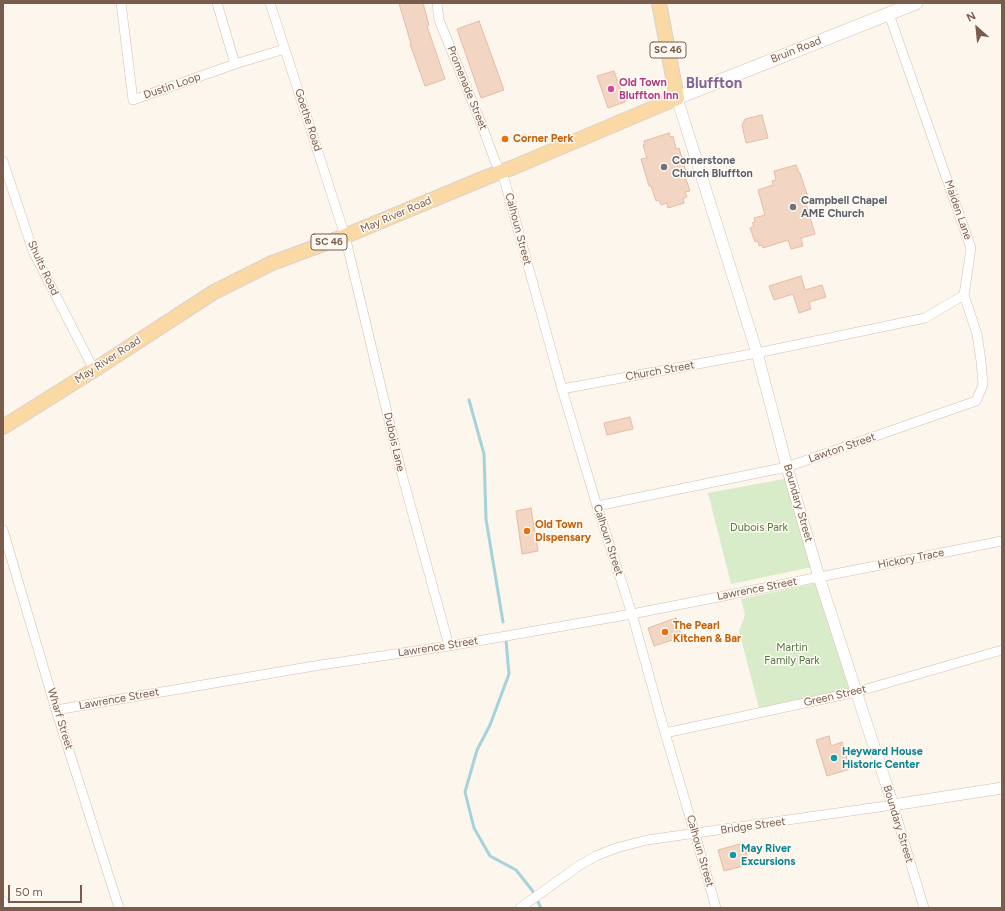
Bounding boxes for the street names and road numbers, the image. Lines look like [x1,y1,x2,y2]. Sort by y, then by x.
street label: Bruin Road [769,34,823,66]
road number: SC 46 [650,42,686,58]
street label: Promenade Street [444,44,490,132]
street label: Dustin Loop [142,70,202,102]
street label: Goethe Road [292,87,324,153]
street label: Maiden Lane [942,178,974,242]
street label: Calhoun Street [502,191,534,267]
street label: May River Road [358,194,434,236]
road number: SC 46 [311,234,347,250]
street label: Shults Road [25,239,61,297]
street label: May River Road [72,334,144,386]
street label: Church Street [625,358,695,384]
street label: Dubois Lane [381,411,407,473]
street label: Lawton Street [807,430,877,466]
street label: Boundary Street [781,463,815,543]
street label: Calhoun Street [590,503,626,577]
street label: Hickory Trace [877,546,945,572]
street label: Lawrence Street [716,575,798,603]
street label: Lawrence Street [397,634,479,660]
street label: Green Street [802,682,868,710]
street label: Lawrence Street [78,685,160,713]
street label: Wharf Street [44,687,76,751]
street label: Boundary Street [880,784,916,864]
street label: Calhoun Street [683,813,717,889]
street label: Bridge Street [720,815,786,837]

